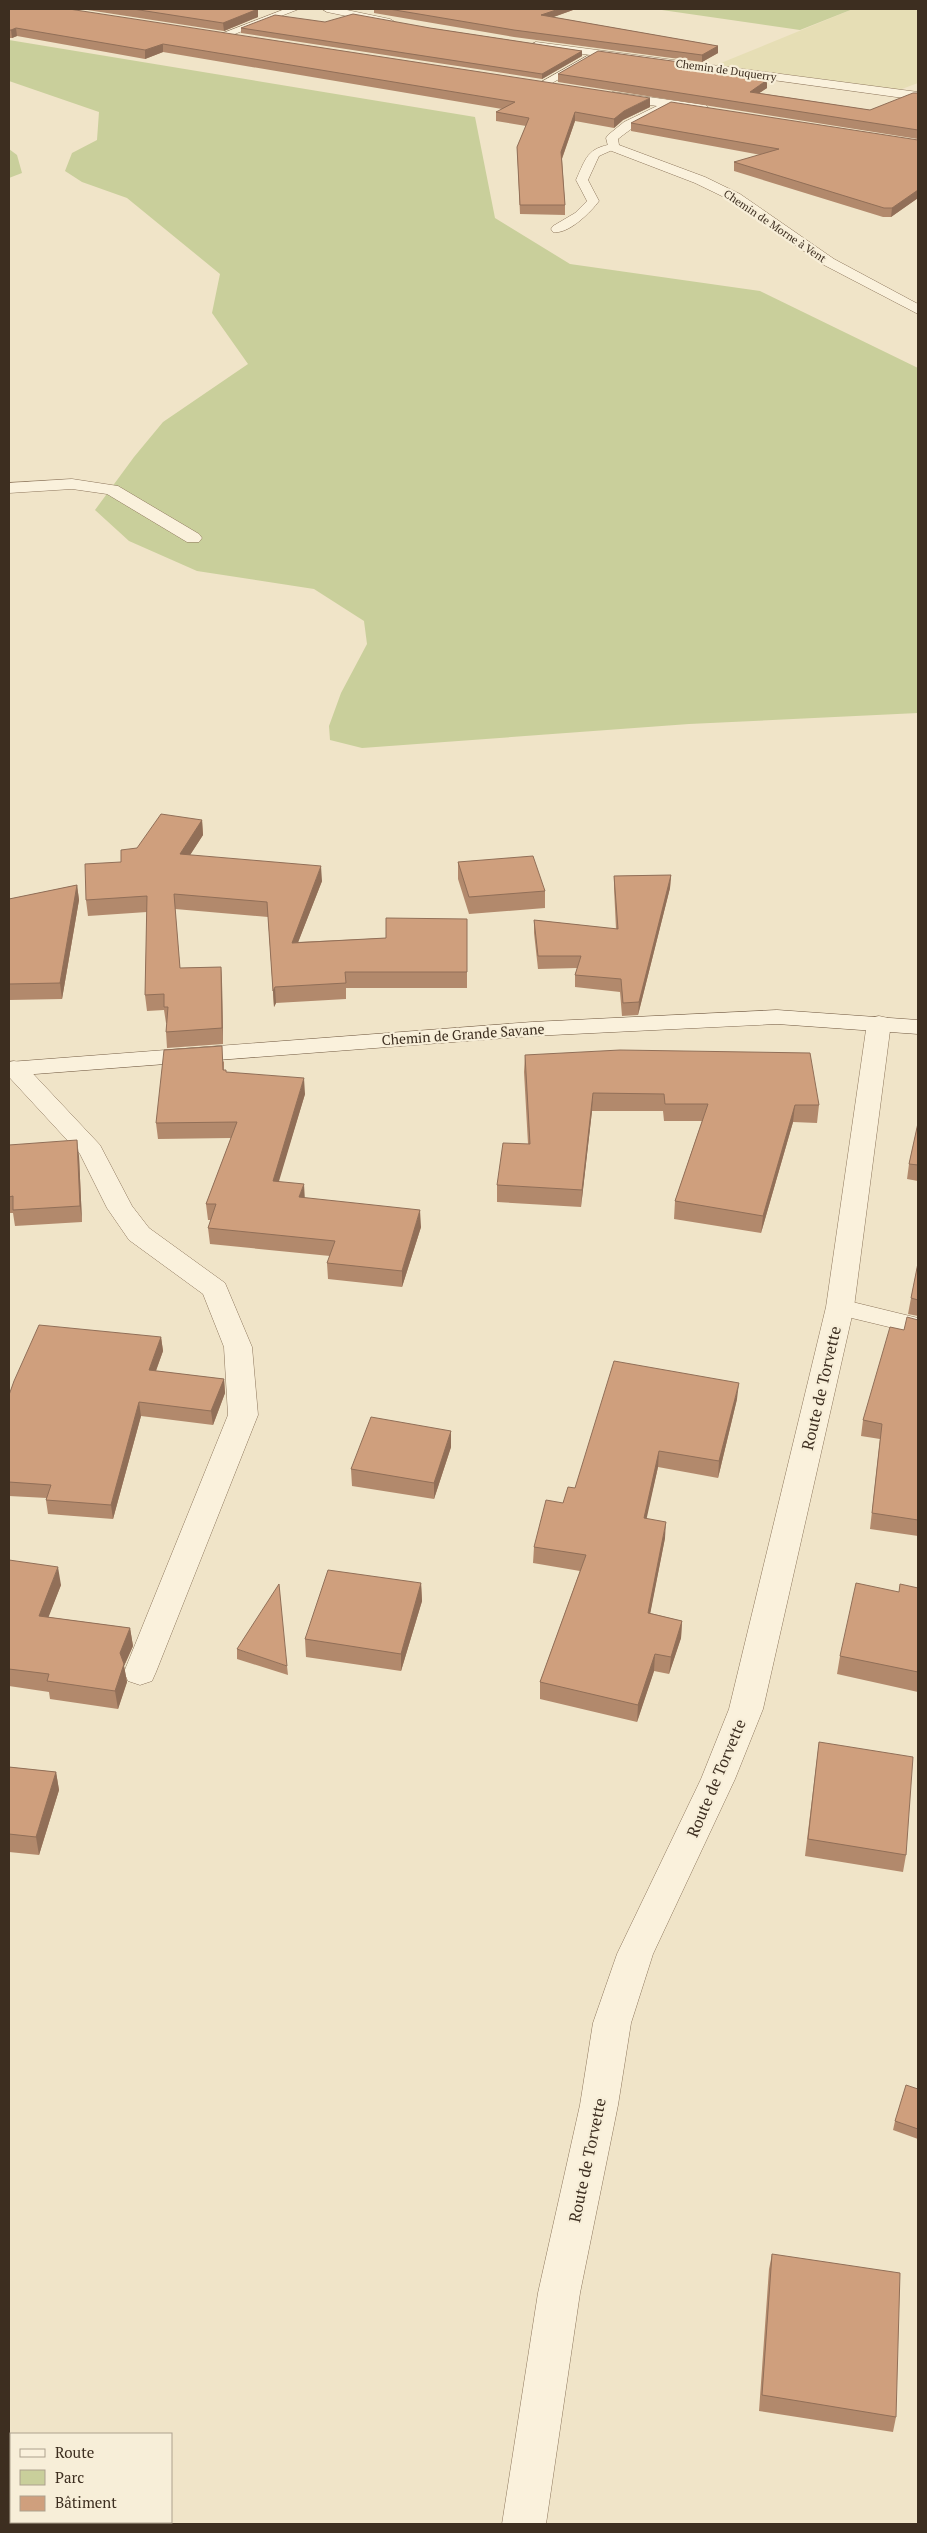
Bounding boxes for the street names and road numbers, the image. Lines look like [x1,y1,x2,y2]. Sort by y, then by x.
street label: Chemin de Duquerry [675,56,778,84]
street label: Chemin de Morne à Vent [721,186,829,266]
street label: Chemin de Grande Savane [381,1019,545,1049]
street label: Route de Torvette [796,1324,846,1452]
street label: Route de Torvette [681,1715,751,1841]
street label: Route de Torvette [563,2096,611,2224]

